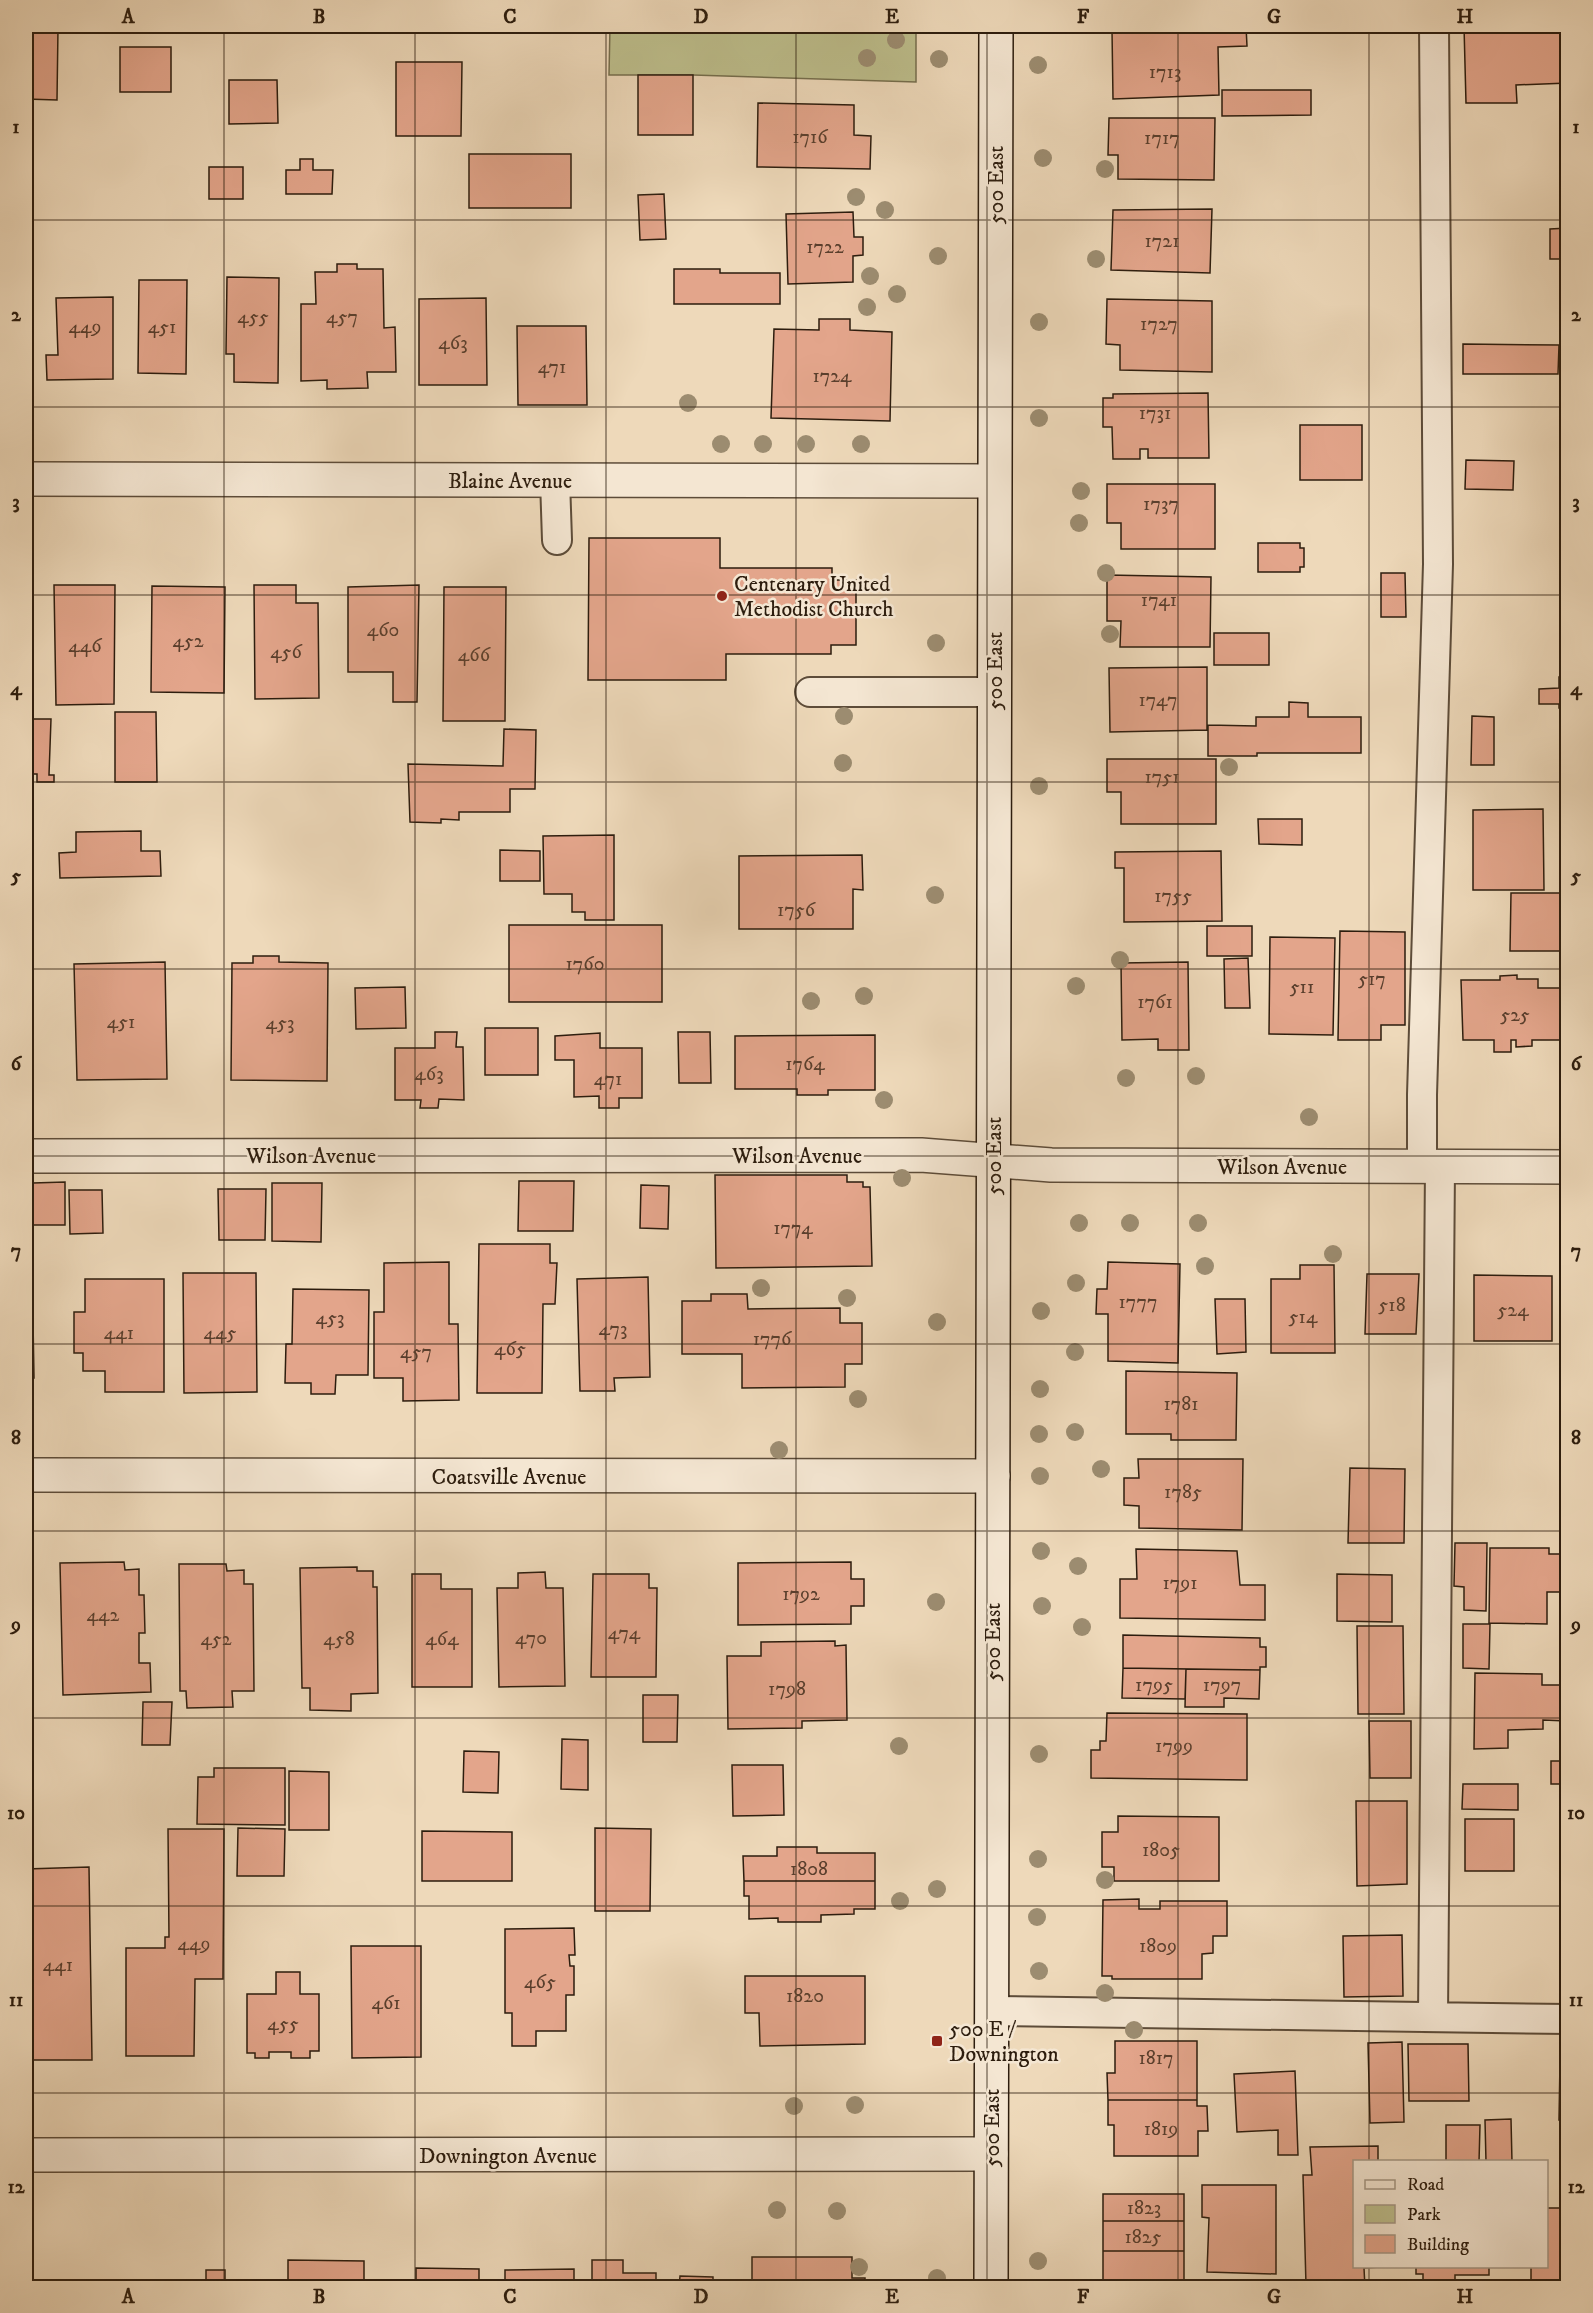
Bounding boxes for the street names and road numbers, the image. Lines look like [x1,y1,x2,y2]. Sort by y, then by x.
street label: 500 East [983,146,1010,224]
street label: Blaine Avenue [448,468,572,495]
street label: 500 East [982,632,1009,710]
street label: 500 East [981,1117,1008,1195]
street label: Wilson Avenue [245,1143,376,1170]
street label: Wilson Avenue [731,1143,862,1170]
street label: Wilson Avenue [1216,1154,1347,1181]
street label: Coatsville Avenue [432,1464,586,1491]
street label: 500 East [980,1603,1007,1681]
street label: 500 East [979,2089,1006,2167]
street label: Downington Avenue [419,2143,597,2170]

